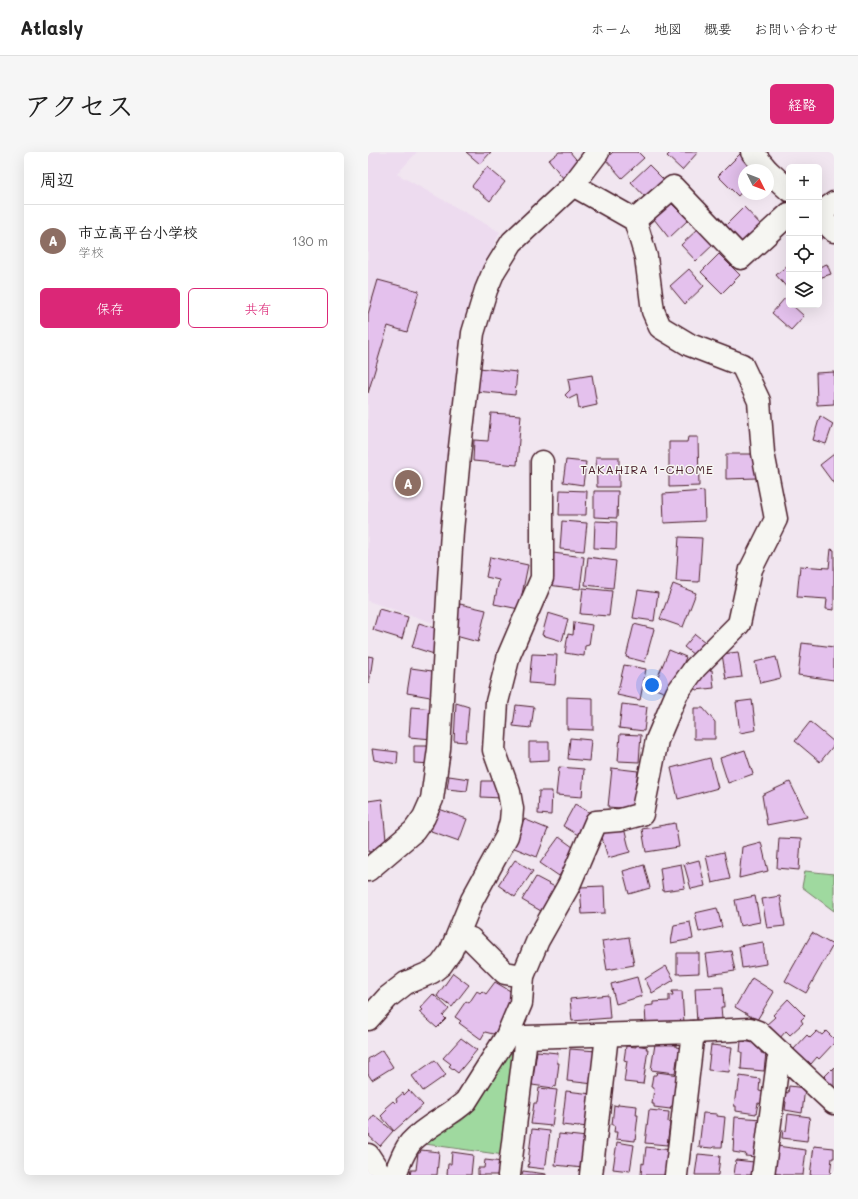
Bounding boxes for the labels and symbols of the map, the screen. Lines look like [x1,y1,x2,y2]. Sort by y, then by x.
north arrow [738,164,774,200]
district label: TAKAHIRA 1-CHOME [580,461,714,477]
pin: A [395,468,421,498]
your location [642,675,662,695]

